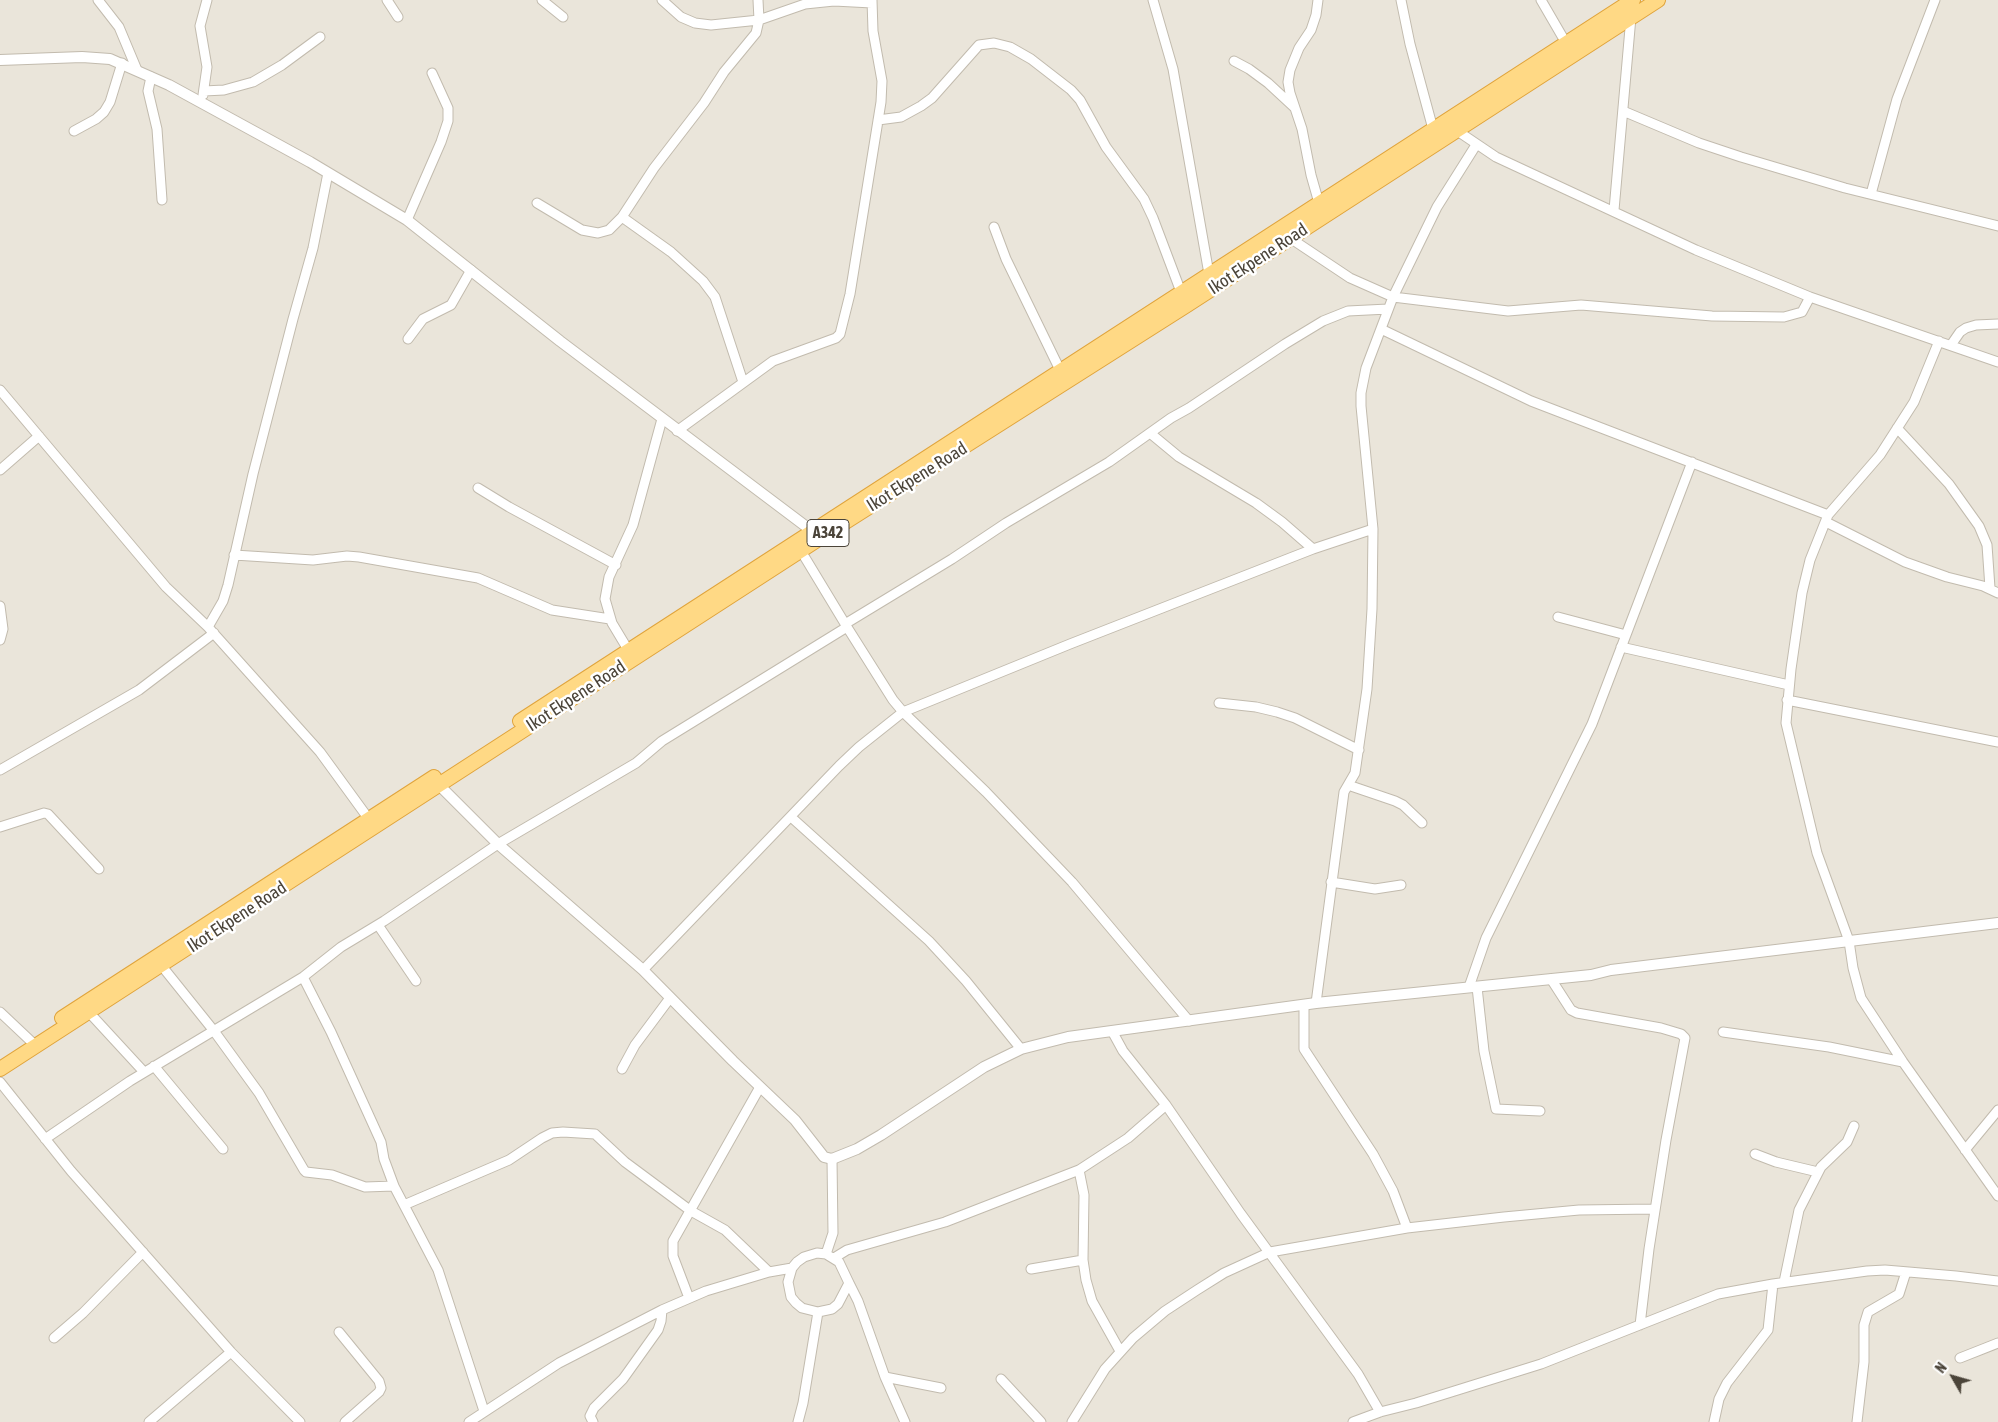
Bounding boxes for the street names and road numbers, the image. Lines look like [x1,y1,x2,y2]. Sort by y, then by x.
street label: Ikot Ekpene Road [1204,219,1312,299]
street label: Ikot Ekpene Road [863,438,971,516]
road number: A342 [807,520,849,546]
street label: Ikot Ekpene Road [522,656,630,736]
street label: Ikot Ekpene Road [183,877,291,957]

